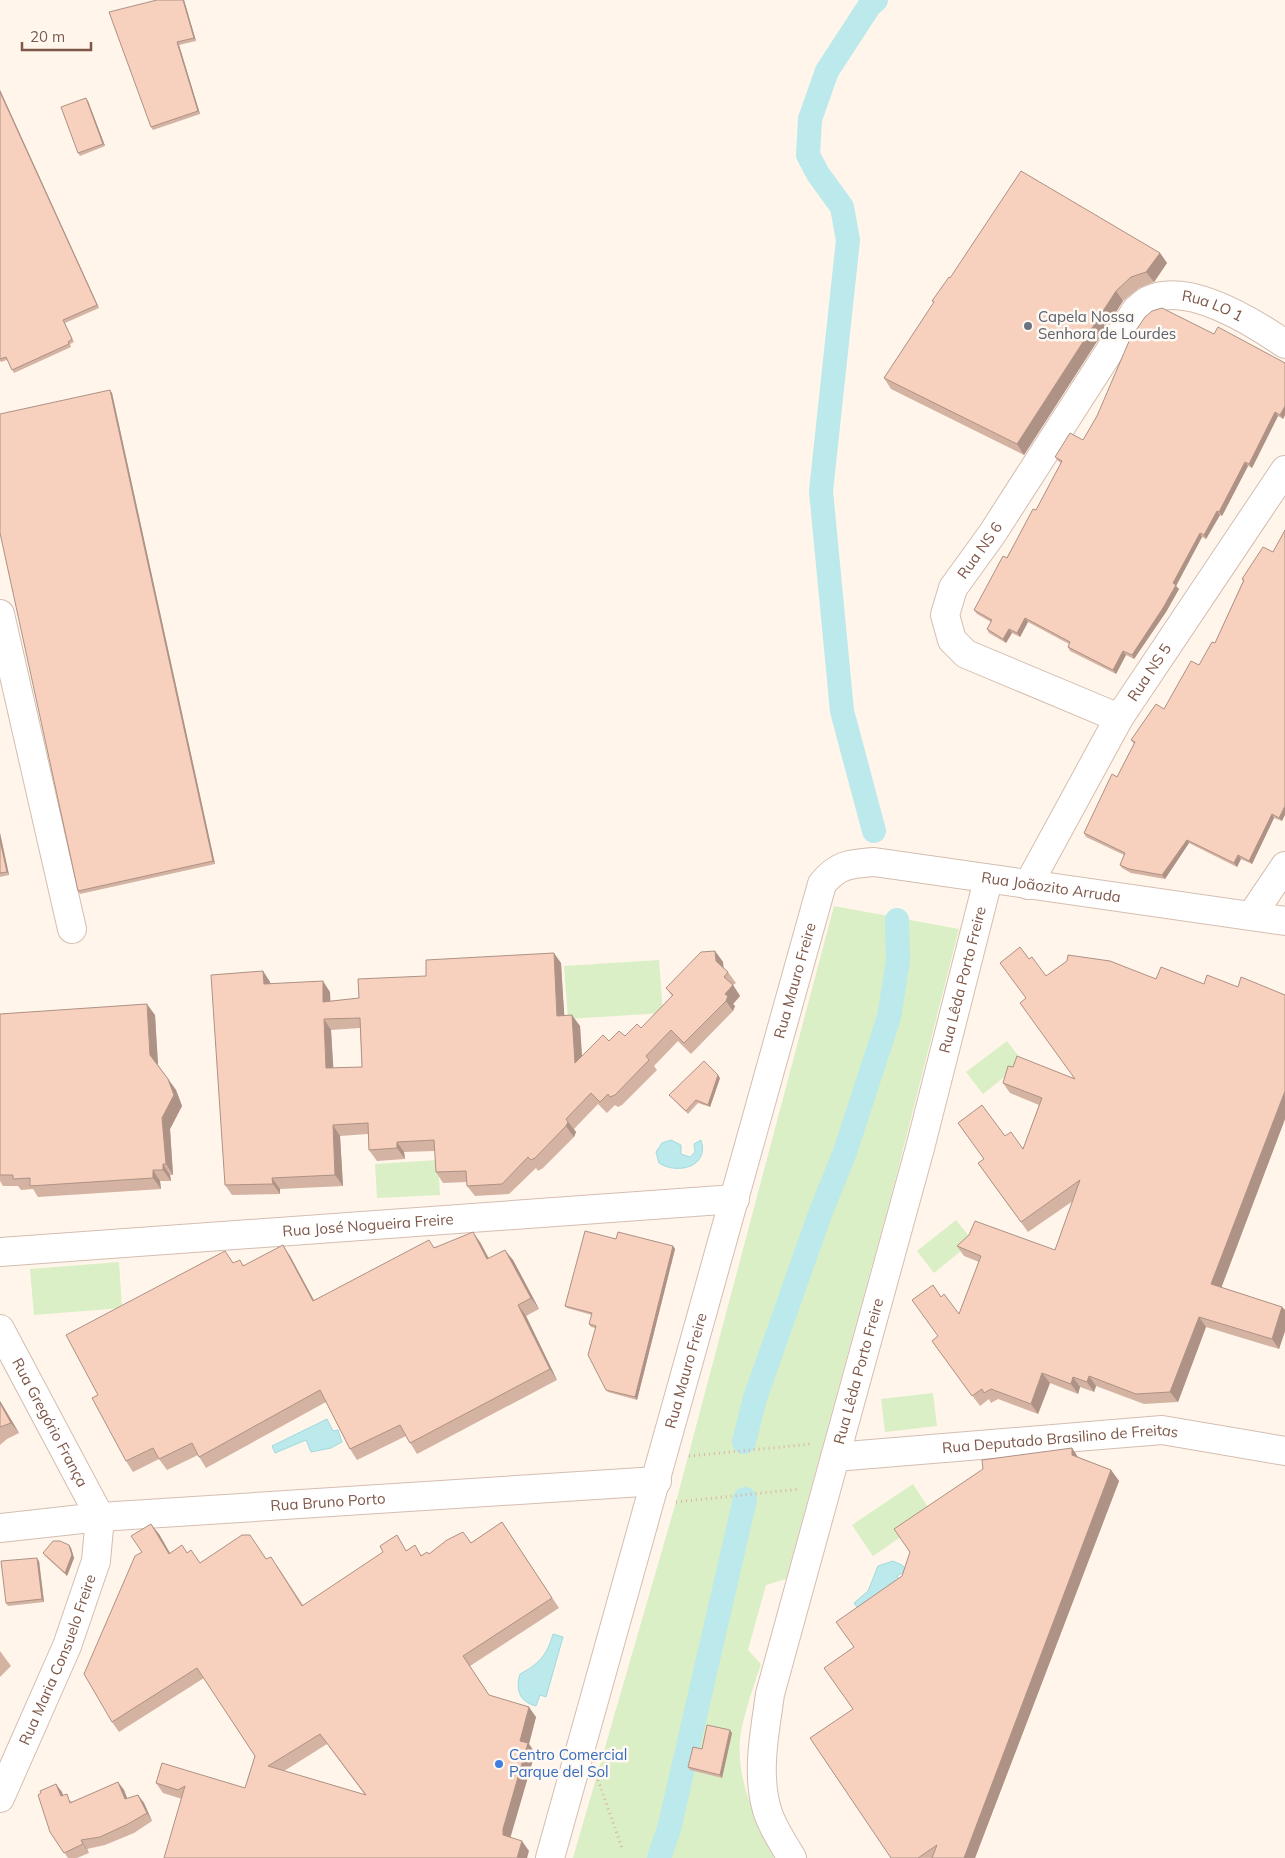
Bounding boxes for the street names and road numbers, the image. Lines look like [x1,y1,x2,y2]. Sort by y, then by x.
street label: Rua LO 1 [1180,286,1247,325]
street label: Rua NS 6 [953,518,1006,582]
street label: Rua NS 5 [1123,640,1175,705]
street label: Rua Joãozito Arruda [980,868,1122,906]
street label: Rua Lêda Porto Freire [934,904,990,1055]
street label: Rua Mauro Freire [769,920,820,1040]
street label: Rua José Nogueira Freire [282,1209,454,1241]
street label: Rua Lêda Porto Freire [829,1296,887,1446]
street label: Rua Mauro Freire [660,1310,711,1431]
street label: Rua Gregório França [8,1355,92,1490]
street label: Rua Deputado Brasilino de Freitas [941,1420,1180,1457]
street label: Rua Bruno Porto [270,1489,386,1515]
street label: Rua Maria Consuelo Freire [15,1572,100,1748]

